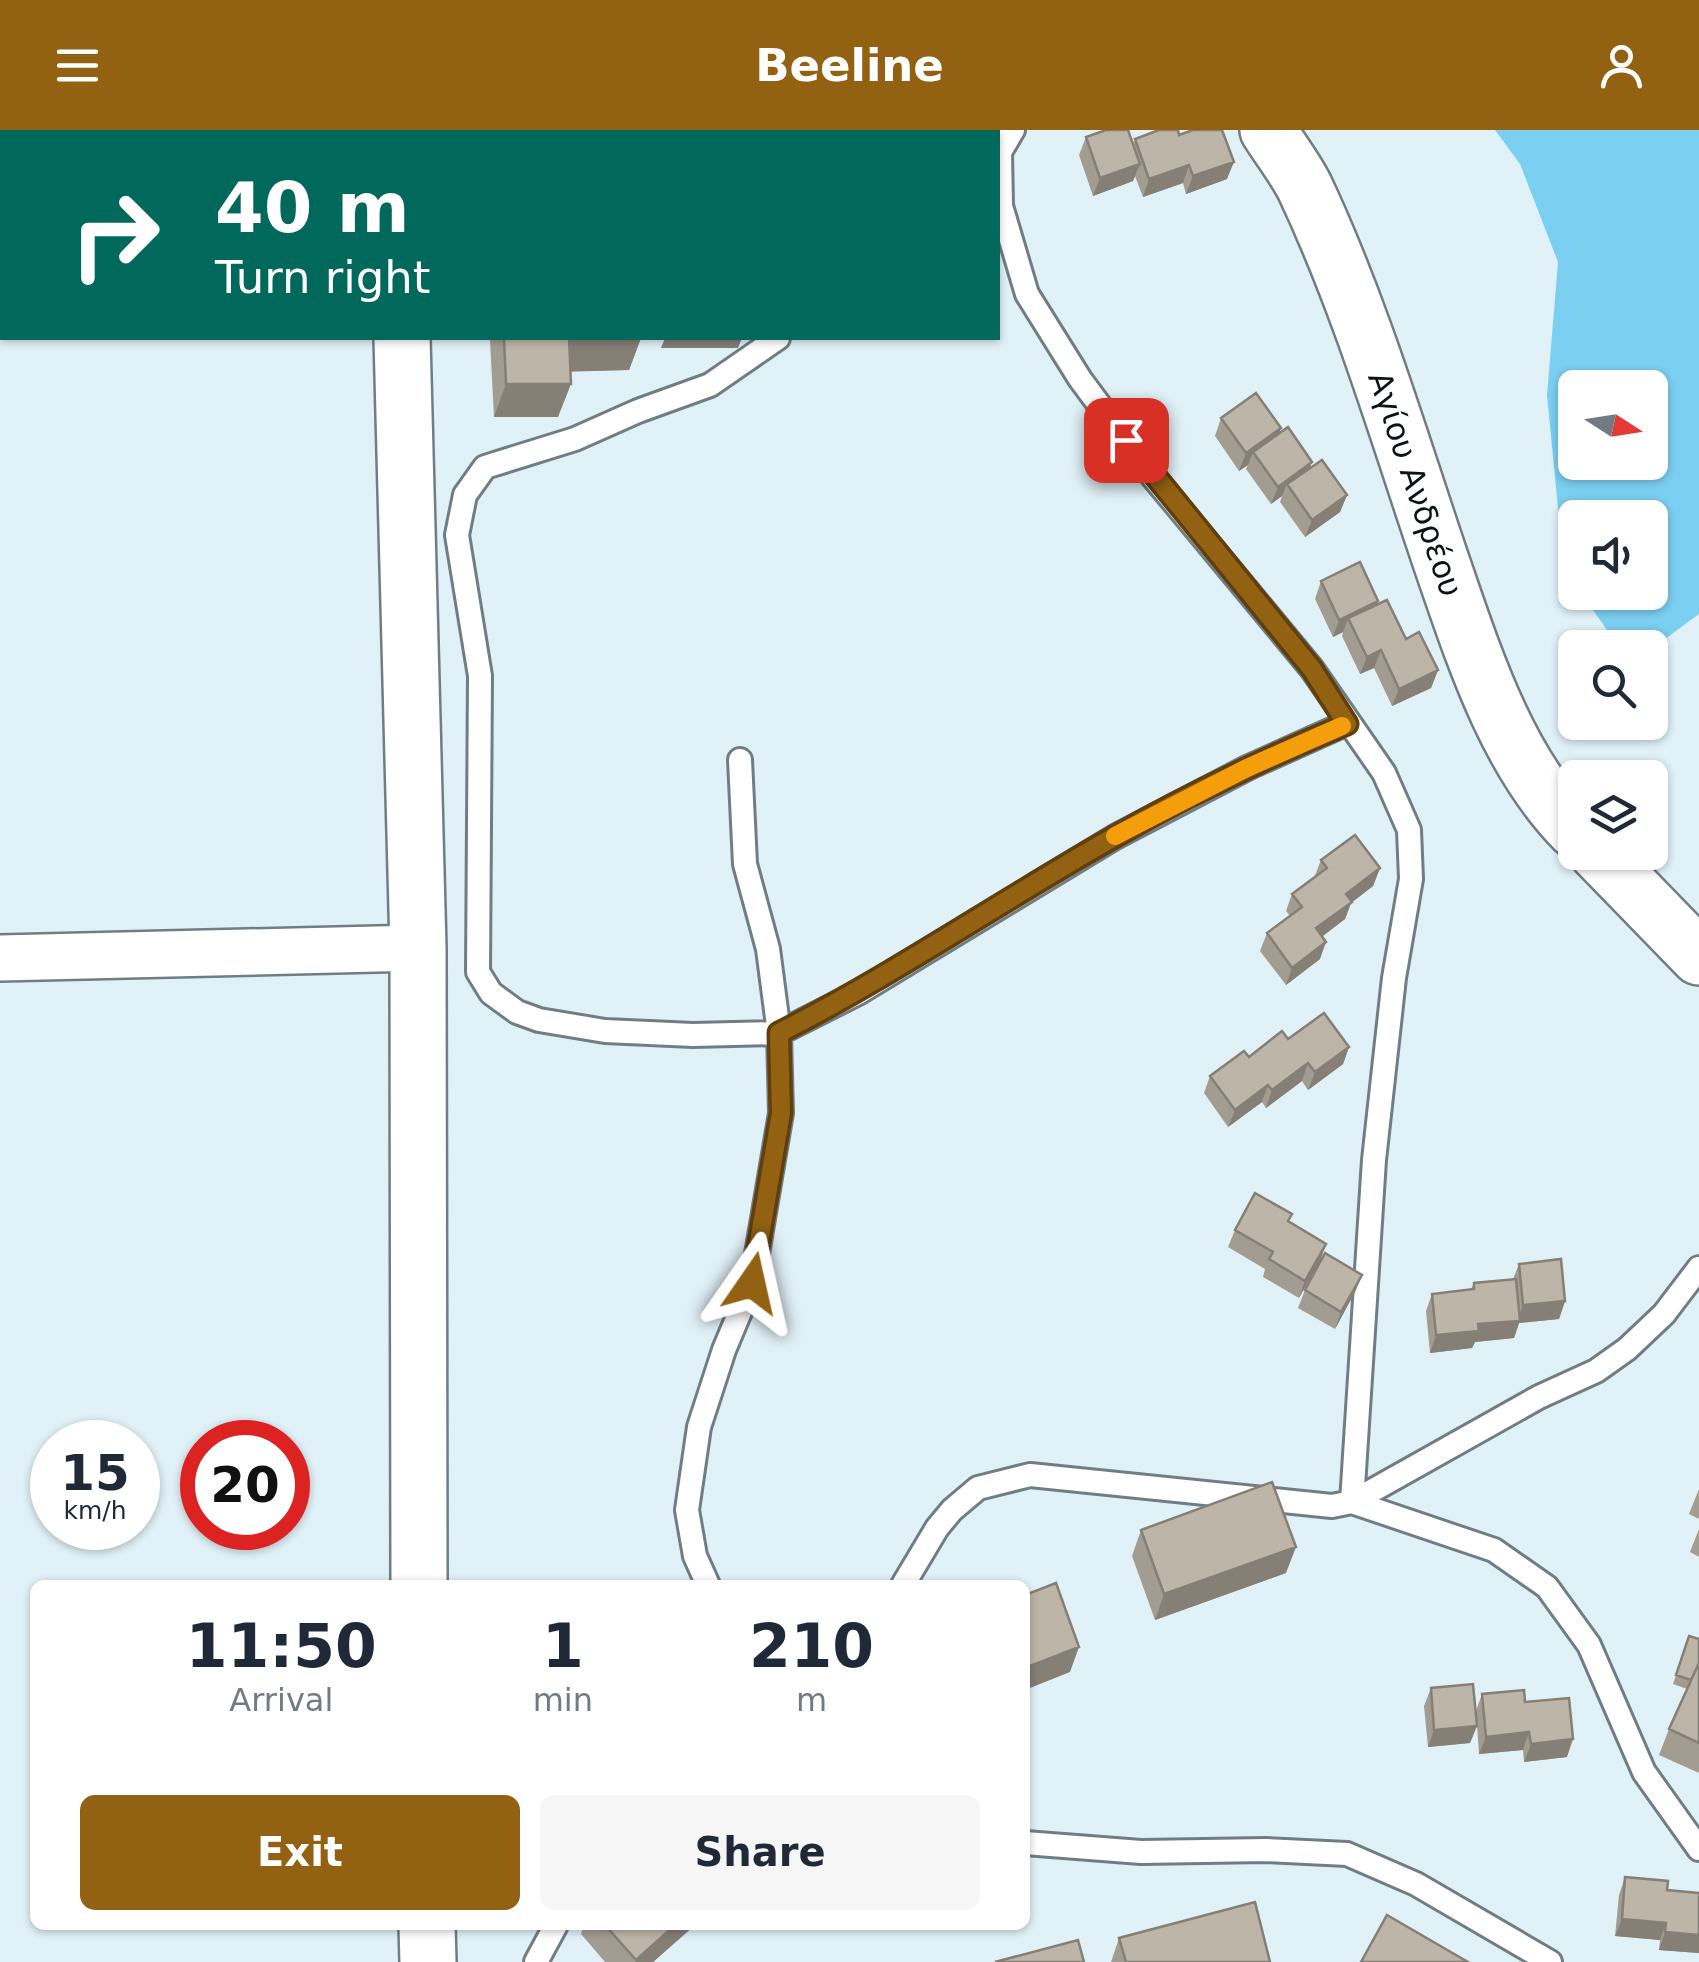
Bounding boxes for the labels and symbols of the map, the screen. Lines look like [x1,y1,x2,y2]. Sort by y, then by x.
street label: Αγίου Ανδρέου [1360,366,1471,601]
north arrow [1558,370,1668,480]
pin [1084,398,1169,483]
position arrow [700,1231,804,1335]
speed limit sign: 20 [180,1420,310,1550]

